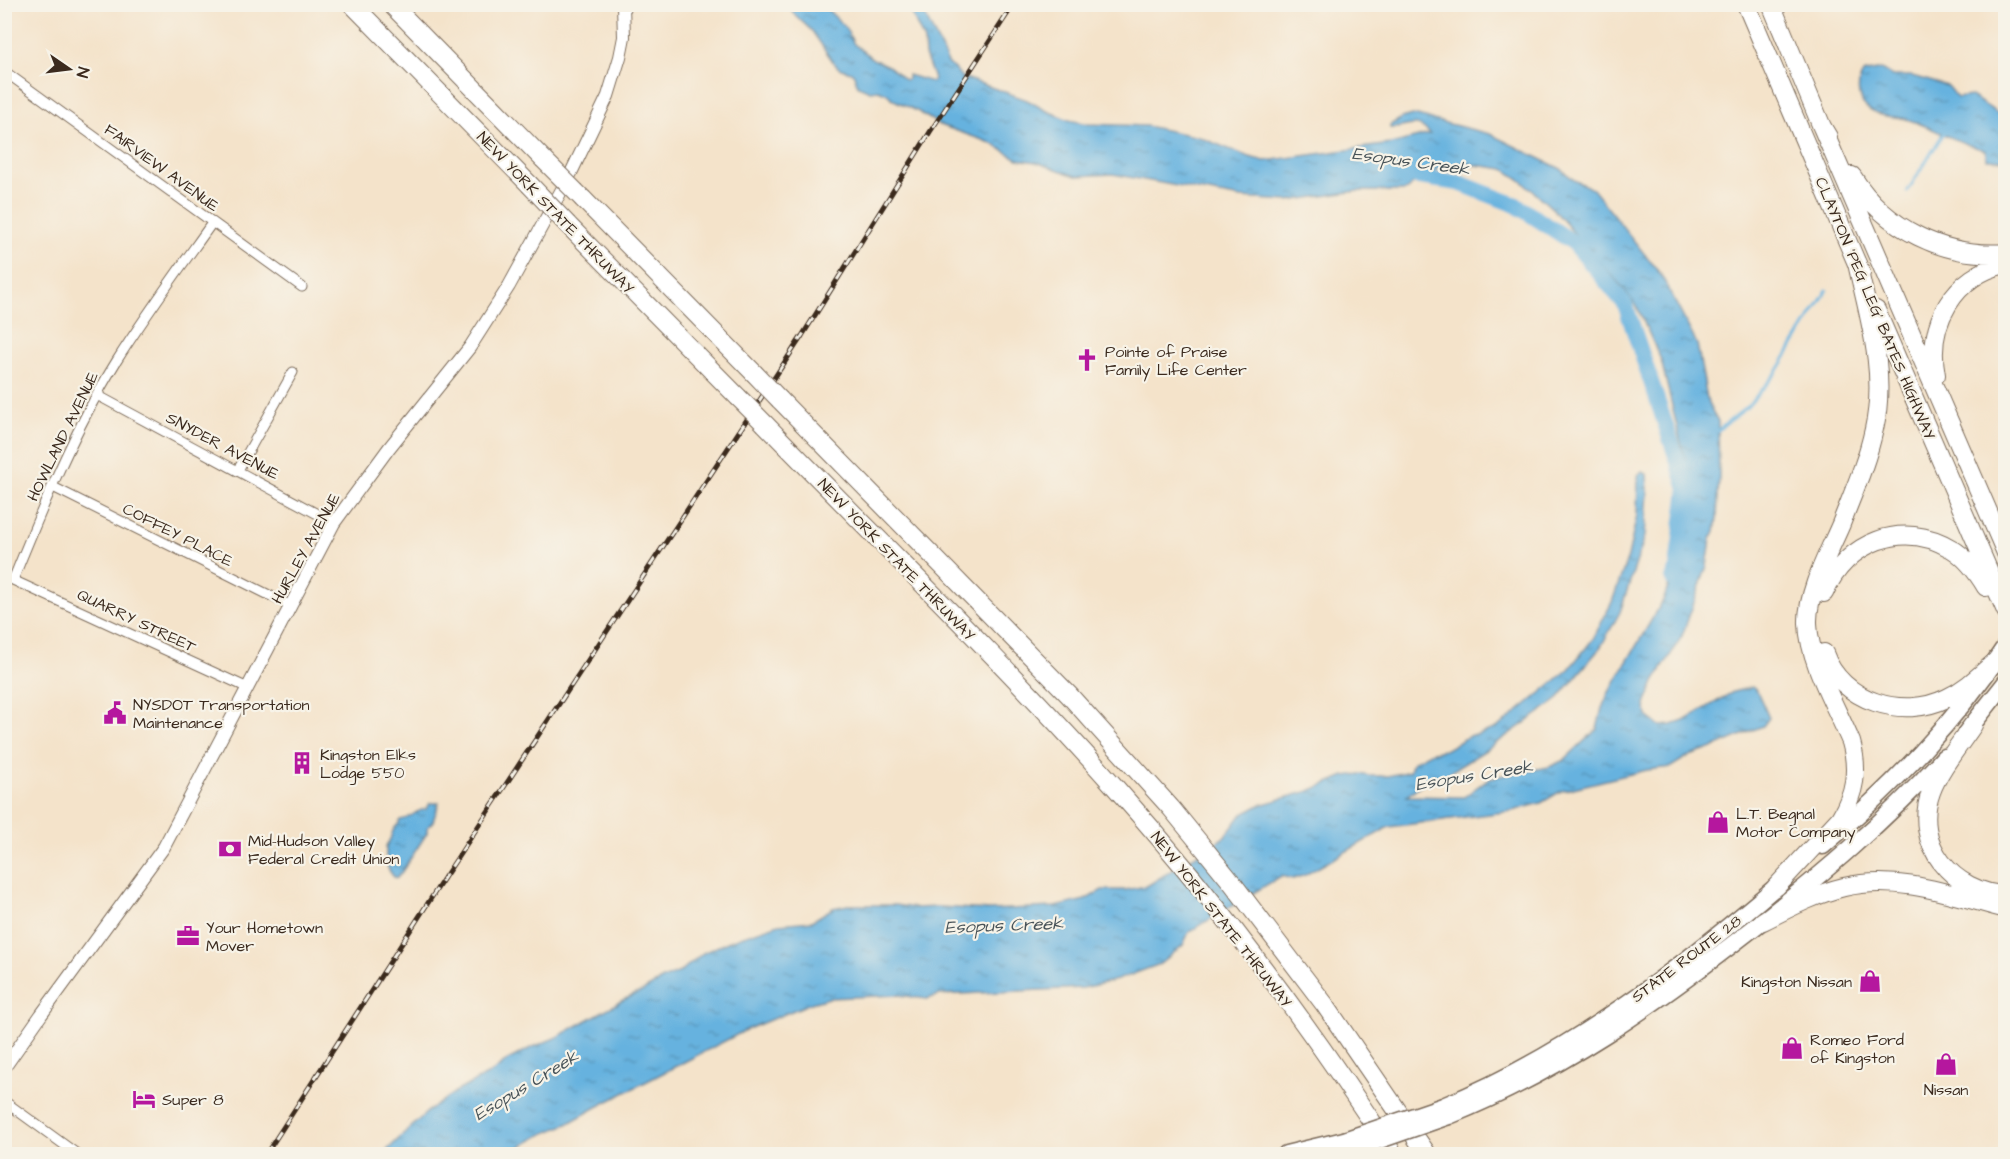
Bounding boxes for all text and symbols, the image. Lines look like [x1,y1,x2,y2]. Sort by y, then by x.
north arrow [39,39,99,99]
text: N [71,65,94,80]
street label: FAIRVIEW AVENUE [100,119,224,217]
street label: NEW YORK STATE THRUWAY [472,127,639,299]
water label: Esopus Creek [1351,141,1472,182]
street label: CLAYTON 'PEG LEG' BATES HIGHWAY [1810,174,1941,443]
place label: Pointe of Praise Family Life Center [1105,341,1247,382]
church icon: Pointe of Praise Family Life Center [1074,347,1100,373]
street label: HOWLAND AVENUE [22,367,104,505]
street label: SNYDER AVENUE [162,407,283,485]
street label: NEW YORK STATE THRUWAY [813,474,980,646]
street label: HURLEY AVENUE [266,489,346,608]
street label: COFFEY PLACE [119,498,237,572]
street label: QUARRY STREET [73,584,200,658]
place label: NYSDOT Transportation Maintenance [133,694,310,734]
public building icon: NYSDOT Transportation Maintenance [102,700,128,726]
place label: Kingston Elks Lodge 550 [320,744,416,785]
building icon: Kingston Elks Lodge 550 [289,750,315,776]
water label: Esopus Creek [1414,754,1535,797]
place label: L.T. Begnal Motor Company [1736,803,1856,844]
shop icon: L.T. Begnal Motor Company [1705,809,1731,835]
street label: NEW YORK STATE THRUWAY [1145,827,1297,1013]
place label: Mid-Hudson Valley Federal Credit Union [248,830,399,870]
bank icon: Mid-Hudson Valley Federal Credit Union [217,836,243,862]
street label: STATE ROUTE 28 [1627,910,1746,1008]
water label: Esopus Creek [944,911,1065,940]
place label: Your Hometown Mover [206,917,323,957]
office icon: Your Hometown Mover [175,923,201,949]
shop icon: Kingston Nissan [1857,968,1883,994]
place label: Kingston Nissan [1741,971,1852,994]
place label: Romeo Ford of Kingston [1810,1029,1904,1070]
shop icon: Romeo Ford of Kingston [1779,1035,1805,1061]
water label: Esopus Creek [469,1044,584,1127]
shop icon: Nissan [1933,1051,1959,1077]
place label: Nissan [1924,1079,1968,1101]
hotel icon: Super 8 [131,1086,157,1112]
place label: Super 8 [162,1089,224,1111]

